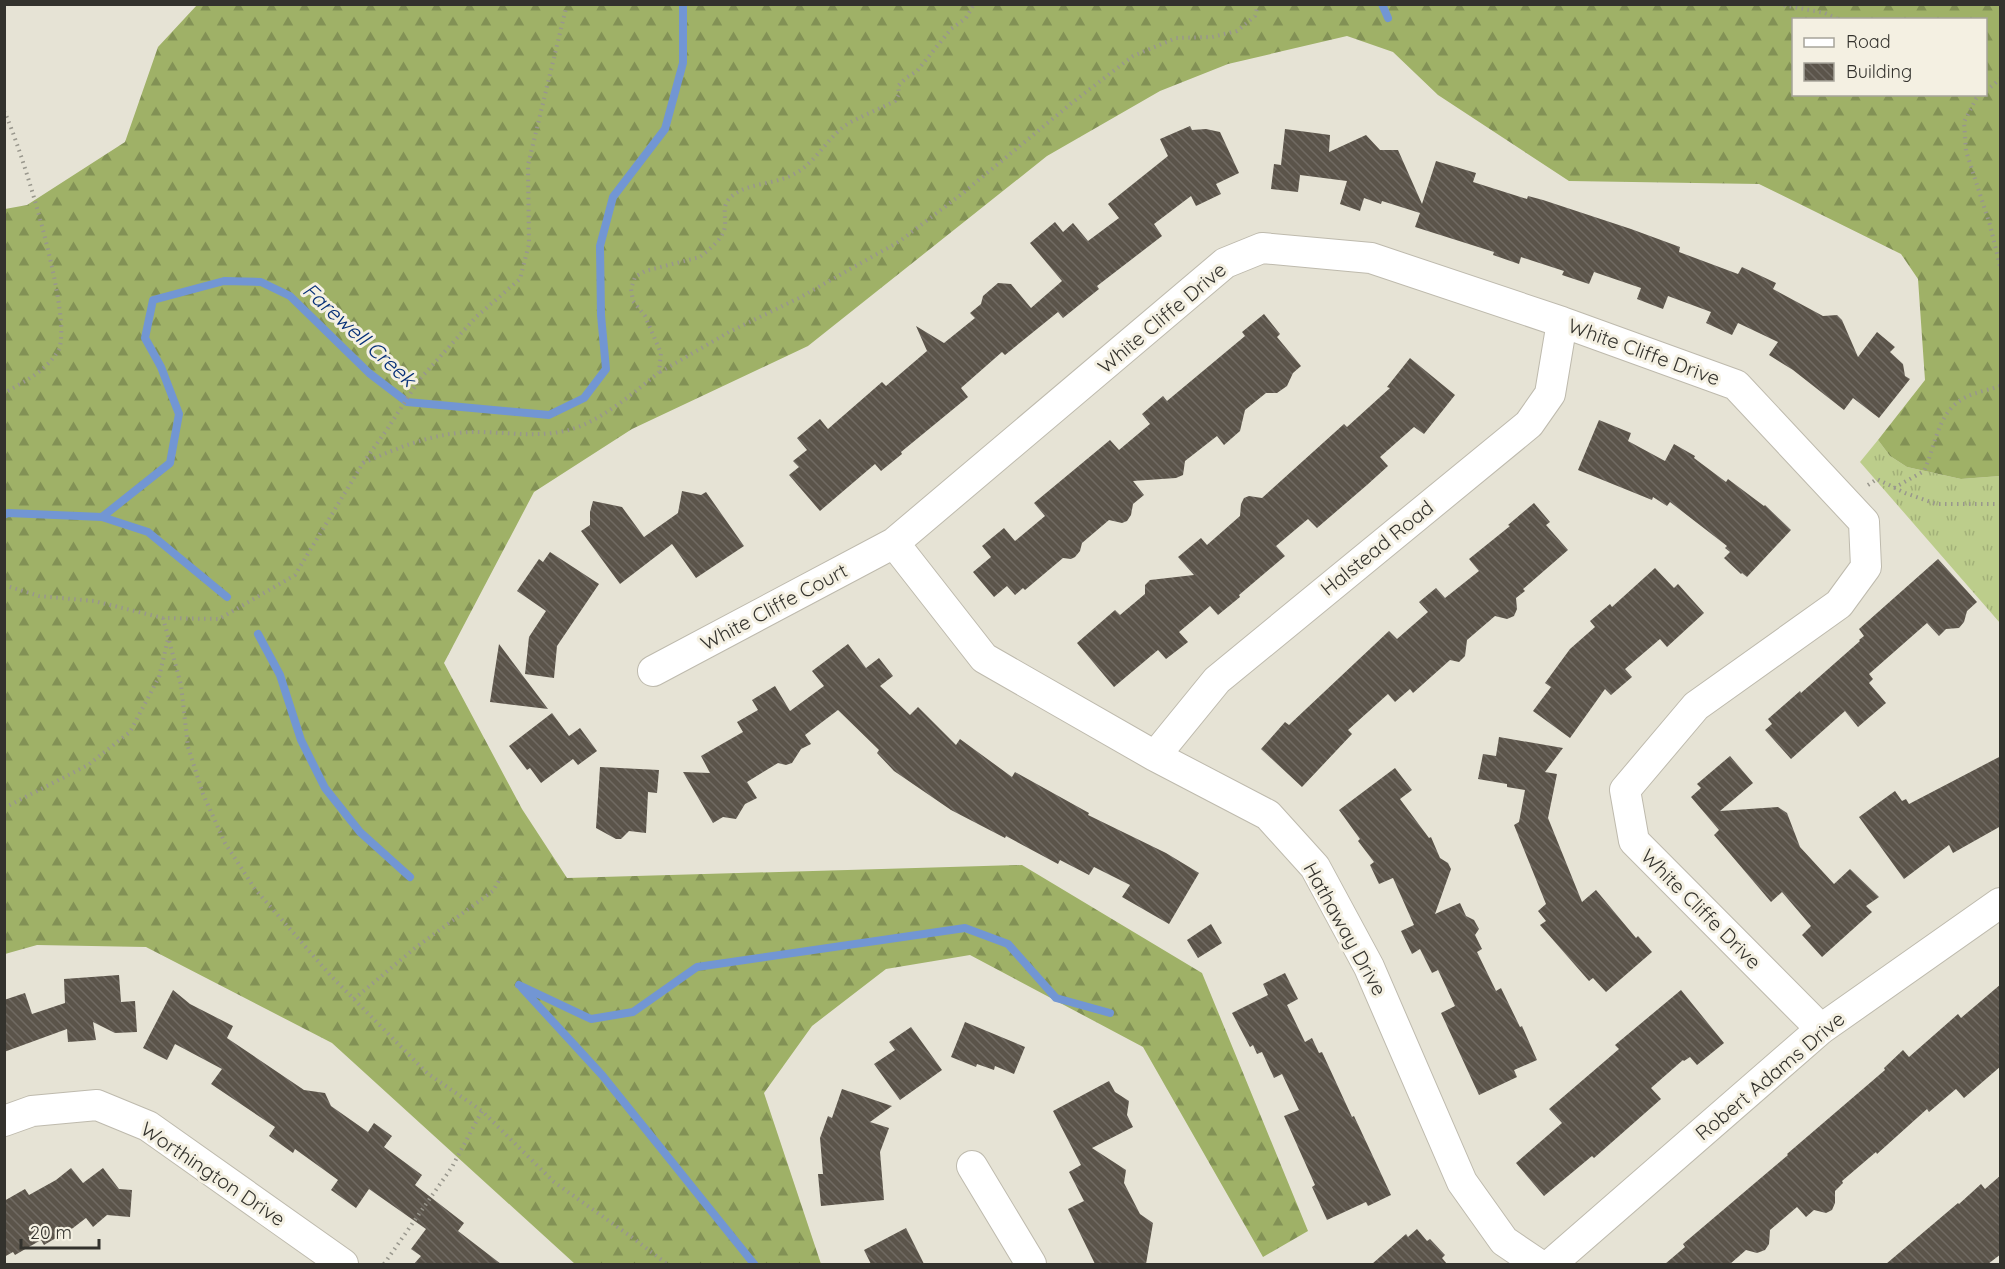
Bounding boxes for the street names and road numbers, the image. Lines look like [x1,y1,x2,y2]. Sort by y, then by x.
street label: White Cliffe Drive [1092,257,1231,379]
street label: White Cliffe Drive [1565,312,1723,391]
street label: Halstead Road [1315,495,1438,601]
street label: White Cliffe Court [696,557,852,656]
street label: White Cliffe Drive [1636,843,1767,974]
street label: Hathaway Drive [1298,858,1392,1000]
street label: Robert Adams Drive [1690,1006,1849,1145]
street label: Worthington Drive [136,1116,290,1231]

